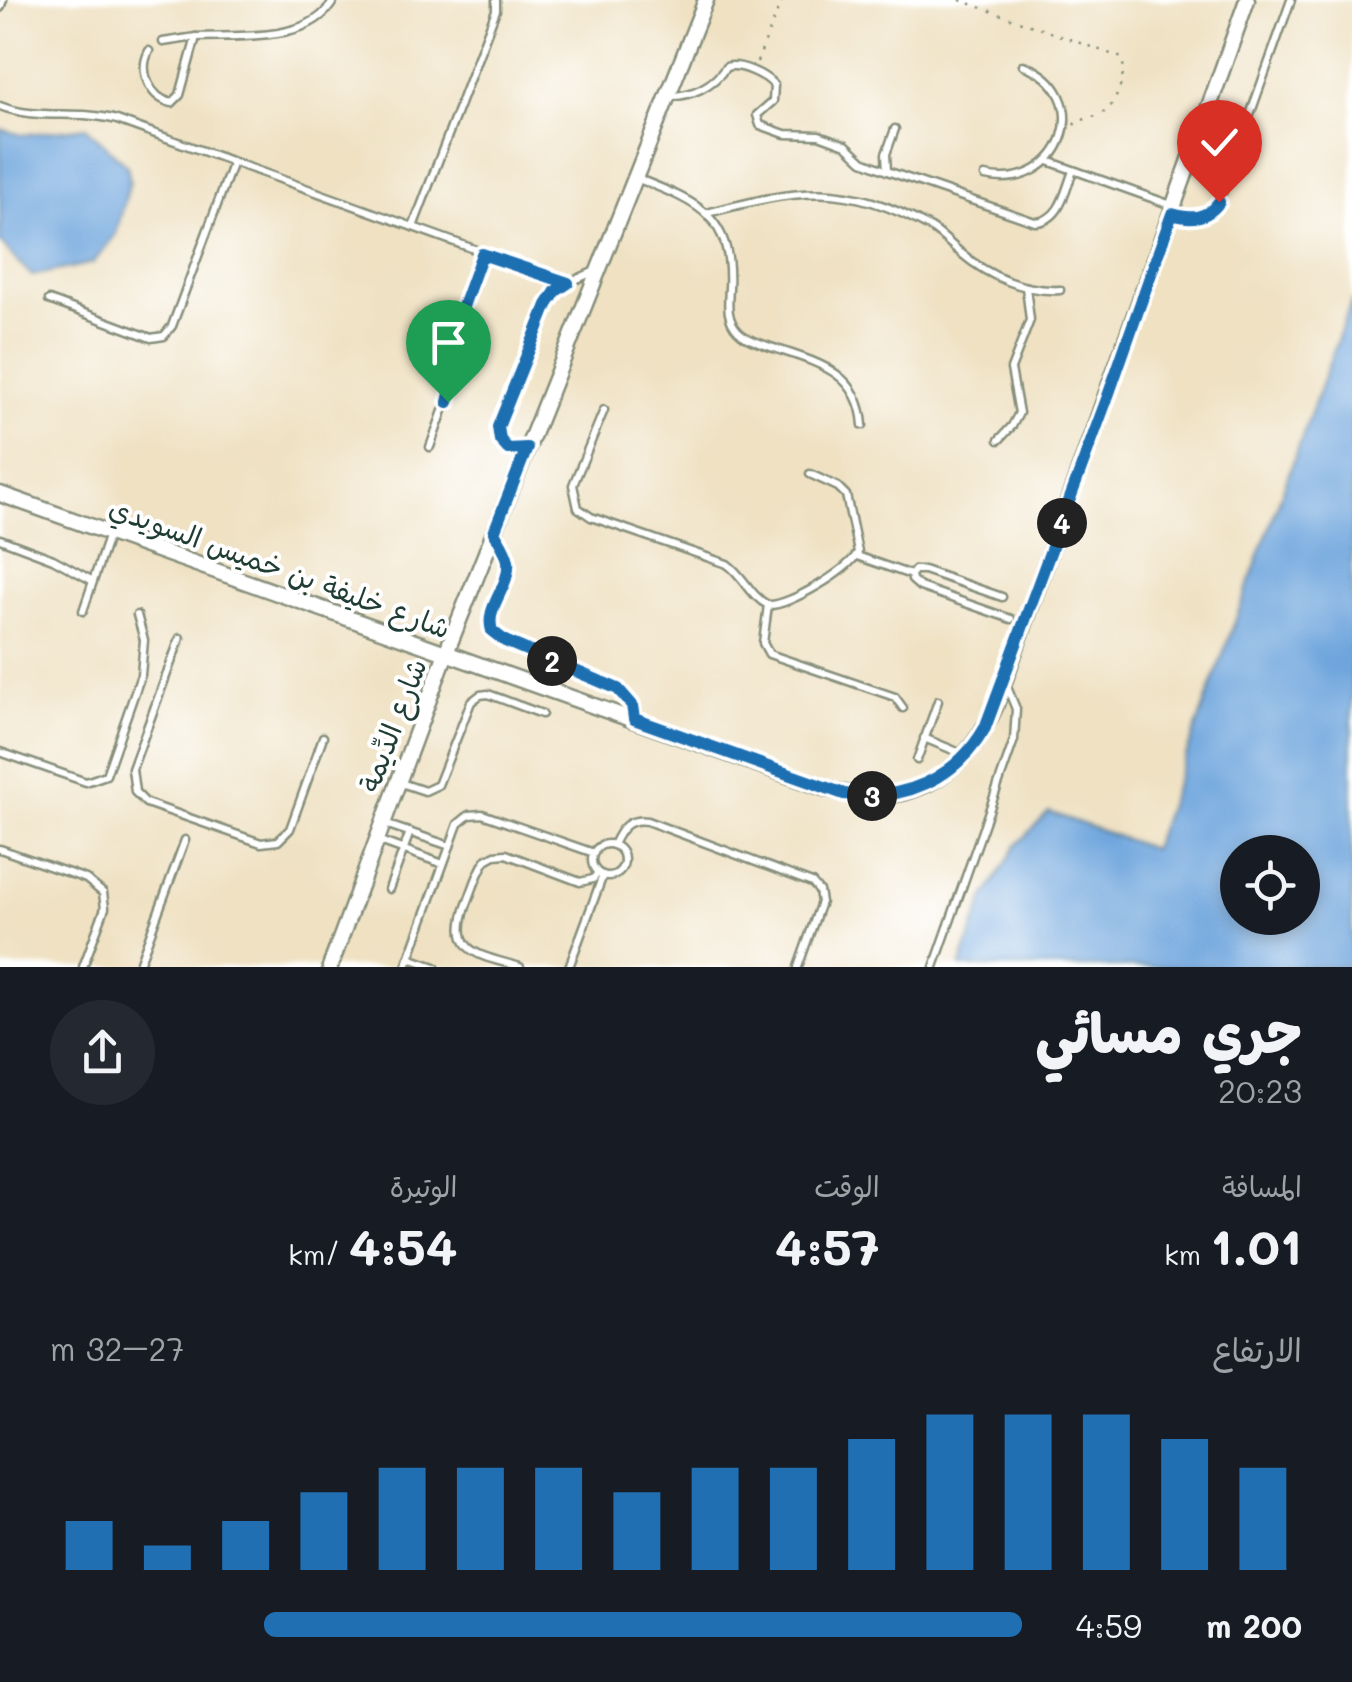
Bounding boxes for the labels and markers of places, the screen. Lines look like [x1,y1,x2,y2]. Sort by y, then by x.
pin [1177,100,1262,203]
pin [406,300,491,403]
pin: 4 [1037,498,1087,548]
pin: 2 [527,636,577,686]
pin: 3 [847,771,897,821]

